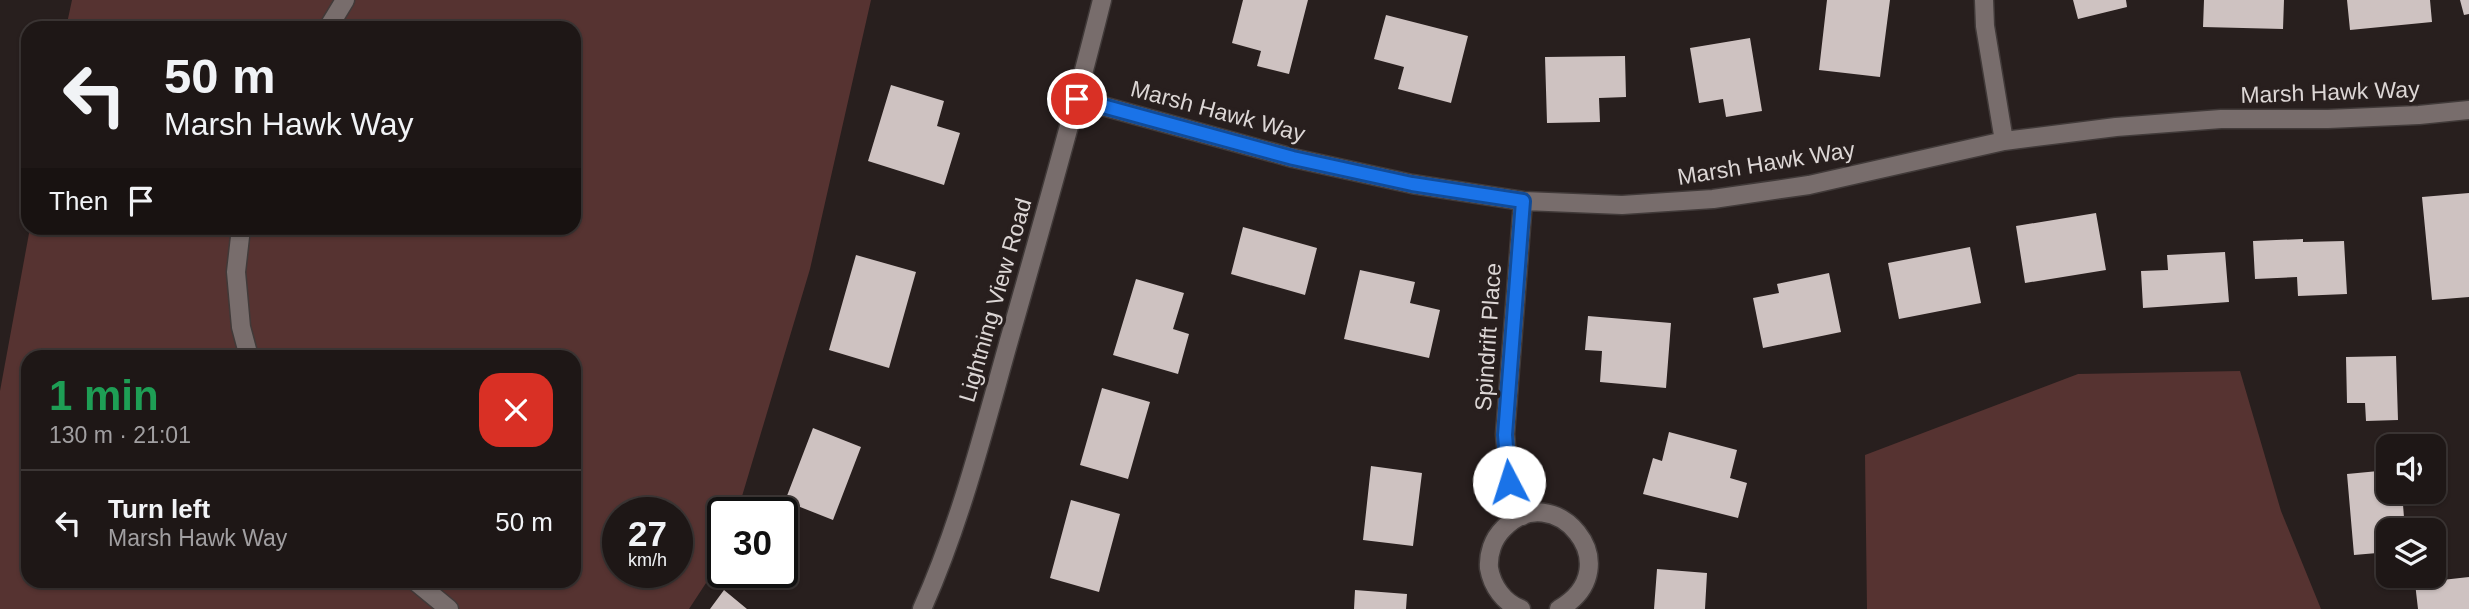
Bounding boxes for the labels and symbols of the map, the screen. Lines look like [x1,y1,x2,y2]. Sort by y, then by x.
pin [1047,69,1107,129]
street label: Marsh Hawk Way [1128,75,1308,147]
street label: Marsh Hawk Way [2240,76,2421,108]
street label: Marsh Hawk Way [1675,136,1857,190]
street label: Lightning View Road [953,195,1037,405]
street label: Spindrift Place [1470,262,1506,412]
position arrow [1472,445,1546,519]
speed limit sign: 30 [707,497,798,588]

